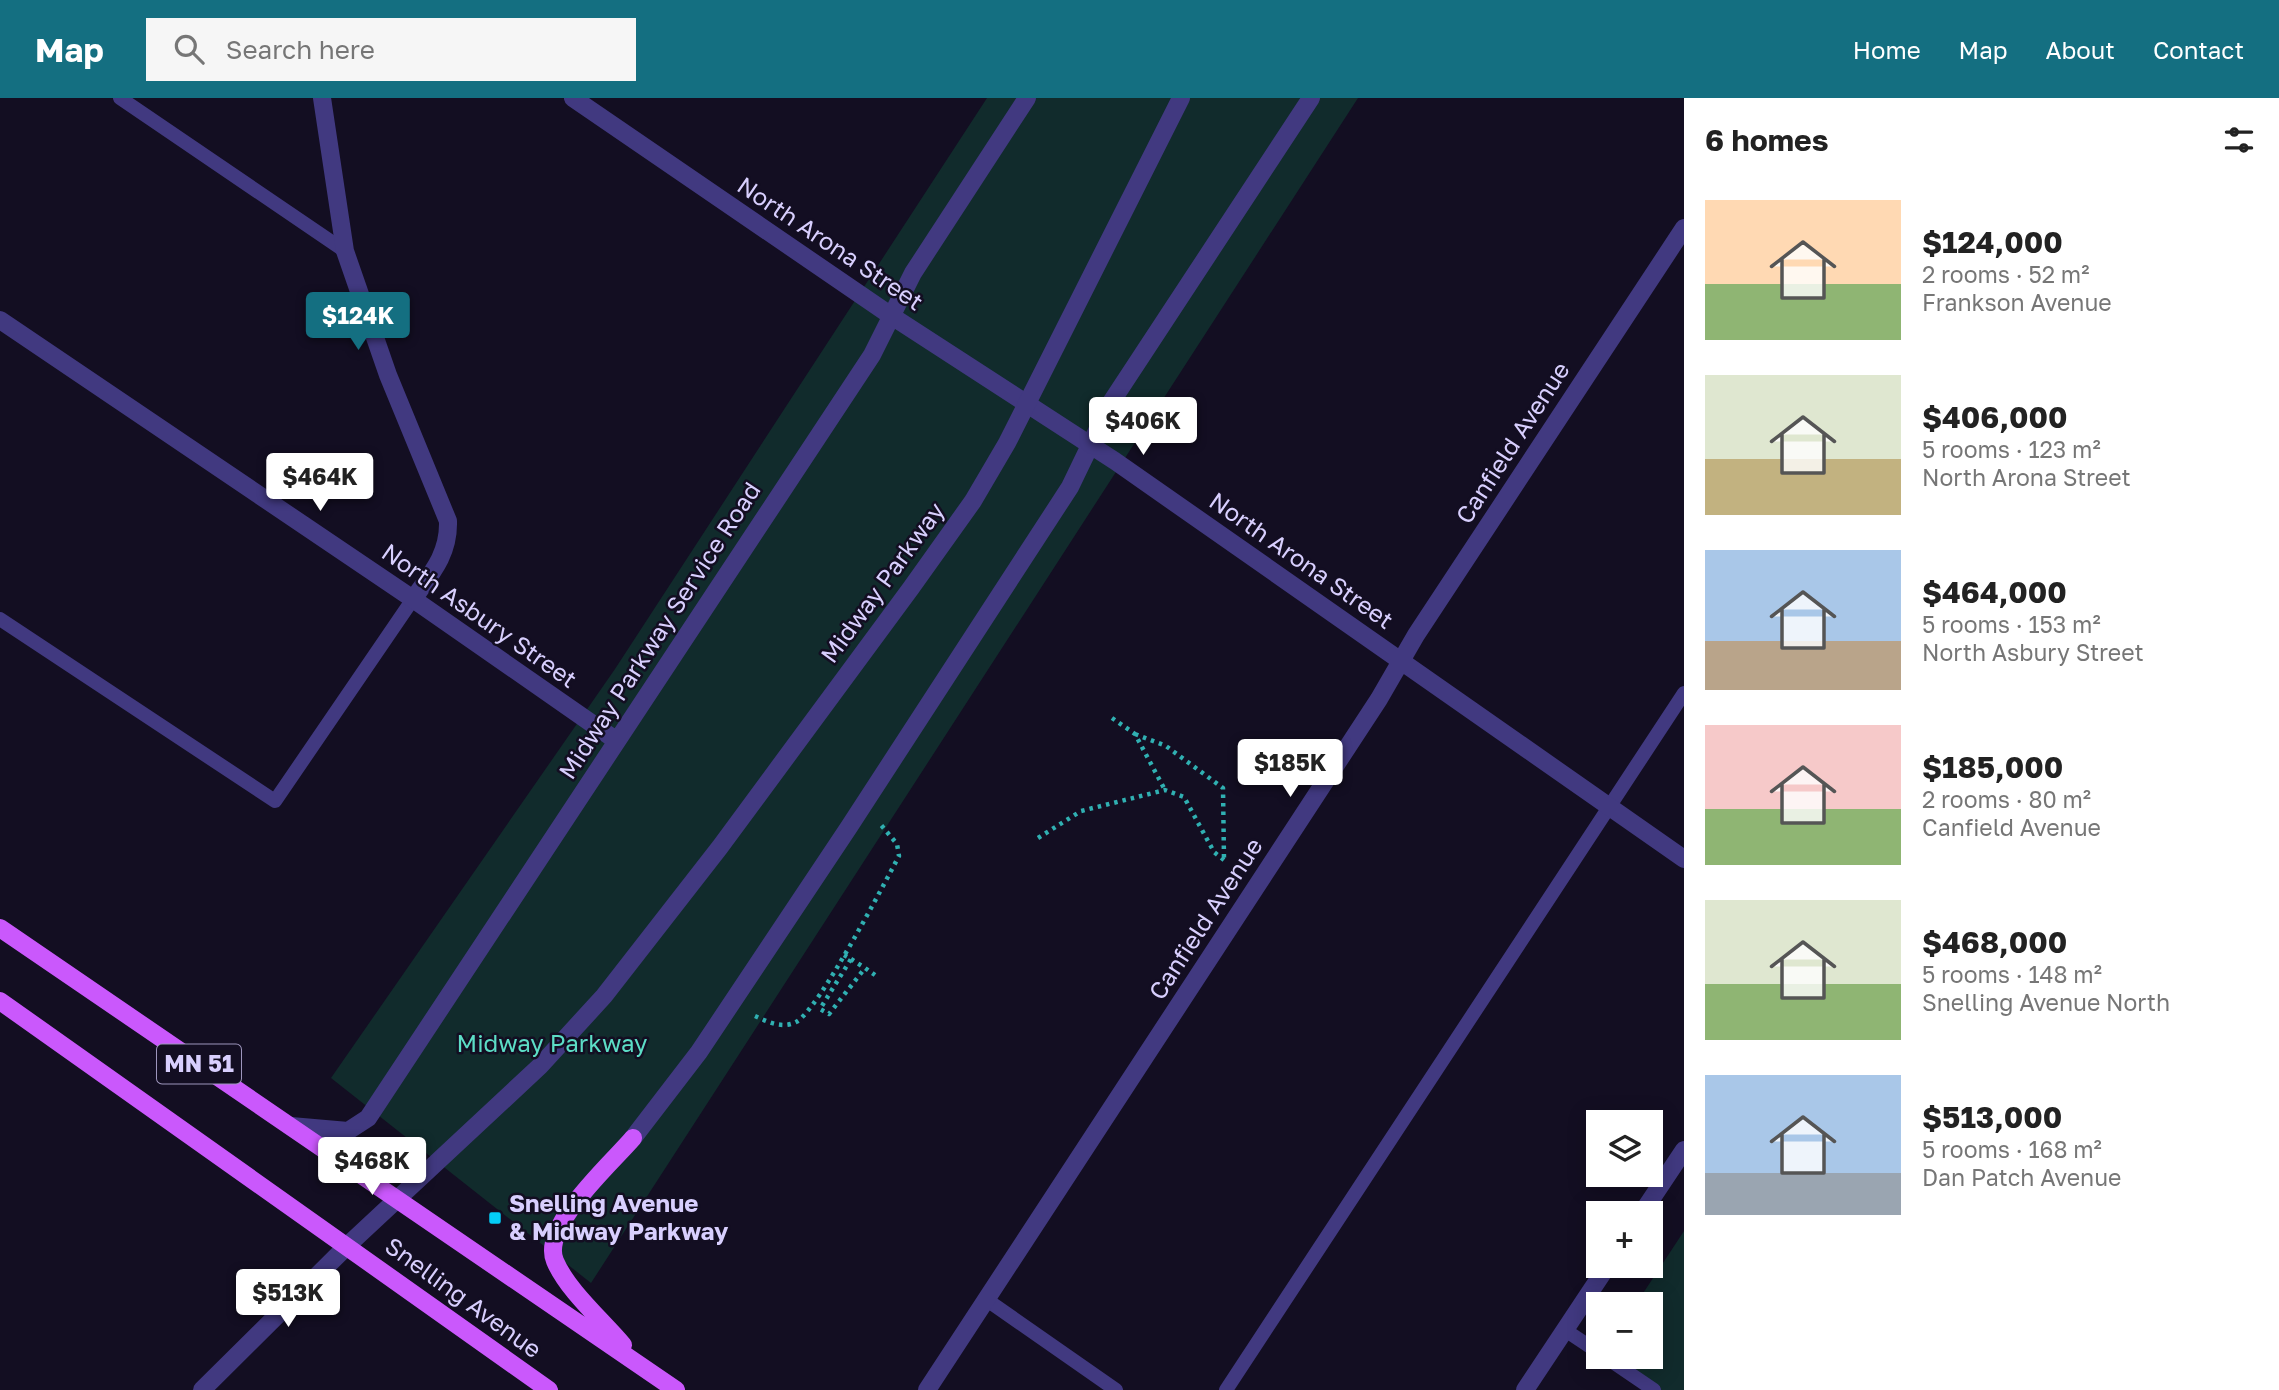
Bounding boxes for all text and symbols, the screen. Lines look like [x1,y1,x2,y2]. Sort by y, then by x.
search box [146,18,636,81]
text: Map [35,30,104,69]
icon: search [170,30,208,68]
text: Search here [226,34,375,65]
text: Home [1853,35,1921,64]
text: Map [1959,35,2008,64]
text: About [2046,35,2115,64]
text: Contact [2153,35,2244,64]
icon: filters [2220,121,2258,159]
text: 6 homes [1705,122,1828,158]
street label: North Arona Street [732,170,929,316]
text: $124,000 [1922,224,2063,260]
icon: home [1761,228,1845,312]
text: 2 rooms · 52 m² [1922,260,2089,288]
text: Frankson Avenue [1922,288,2112,316]
pin: $124K [309,292,407,352]
text: $124K [322,301,394,329]
street label: Canfield Avenue [1449,356,1575,528]
pin: $406K [1094,398,1192,457]
text: $406,000 [1922,399,2068,435]
icon: home [1761,403,1845,487]
text: $406K [1105,406,1181,434]
text: 5 rooms · 123 m² [1922,435,2101,463]
pin: $464K [271,454,369,513]
text: $464K [282,462,358,490]
text: North Arona Street [1922,463,2131,491]
street label: Midway Parkway Service Road [552,476,766,784]
street label: North Arona Street [1204,485,1399,634]
street label: Midway Parkway [814,496,950,668]
street label: North Asbury Street [377,537,583,693]
text: $464,000 [1922,574,2067,610]
icon: home [1761,578,1845,662]
text: 5 rooms · 153 m² [1922,610,2101,638]
text: North Asbury Street [1922,638,2144,666]
pin: $185K [1241,740,1339,799]
text: $185K [1254,748,1326,776]
text: $185,000 [1922,749,2063,785]
icon: home [1761,753,1845,837]
text: 2 rooms · 80 m² [1922,785,2091,813]
text: Canfield Avenue [1922,813,2101,841]
street label: Canfield Avenue [1142,832,1268,1004]
text: $468,000 [1922,924,2067,960]
icon: home [1761,928,1845,1012]
text: 5 rooms · 148 m² [1922,960,2102,988]
text: Snelling Avenue North [1922,988,2170,1016]
park label: Midway Parkway [457,1028,648,1057]
road number: MN 51 [157,1044,241,1084]
text: $513,000 [1922,1099,2062,1135]
icon: home [1761,1103,1845,1187]
map controls [1586,1110,1663,1369]
button: layers [1586,1110,1663,1187]
text: 5 rooms · 168 m² [1922,1135,2102,1163]
pin: $468K [323,1138,421,1197]
text: $468K [334,1146,410,1174]
text: Dan Patch Avenue [1922,1163,2121,1191]
place label: Snelling Avenue & Midway Parkway [509,1188,729,1245]
button: + [1586,1201,1663,1278]
marker: Snelling Avenue & Midway Parkway [487,1210,503,1226]
street label: Snelling Avenue [380,1230,548,1363]
pin: $513K [239,1270,337,1329]
text: $513K [252,1278,324,1306]
button: − [1586,1292,1663,1369]

